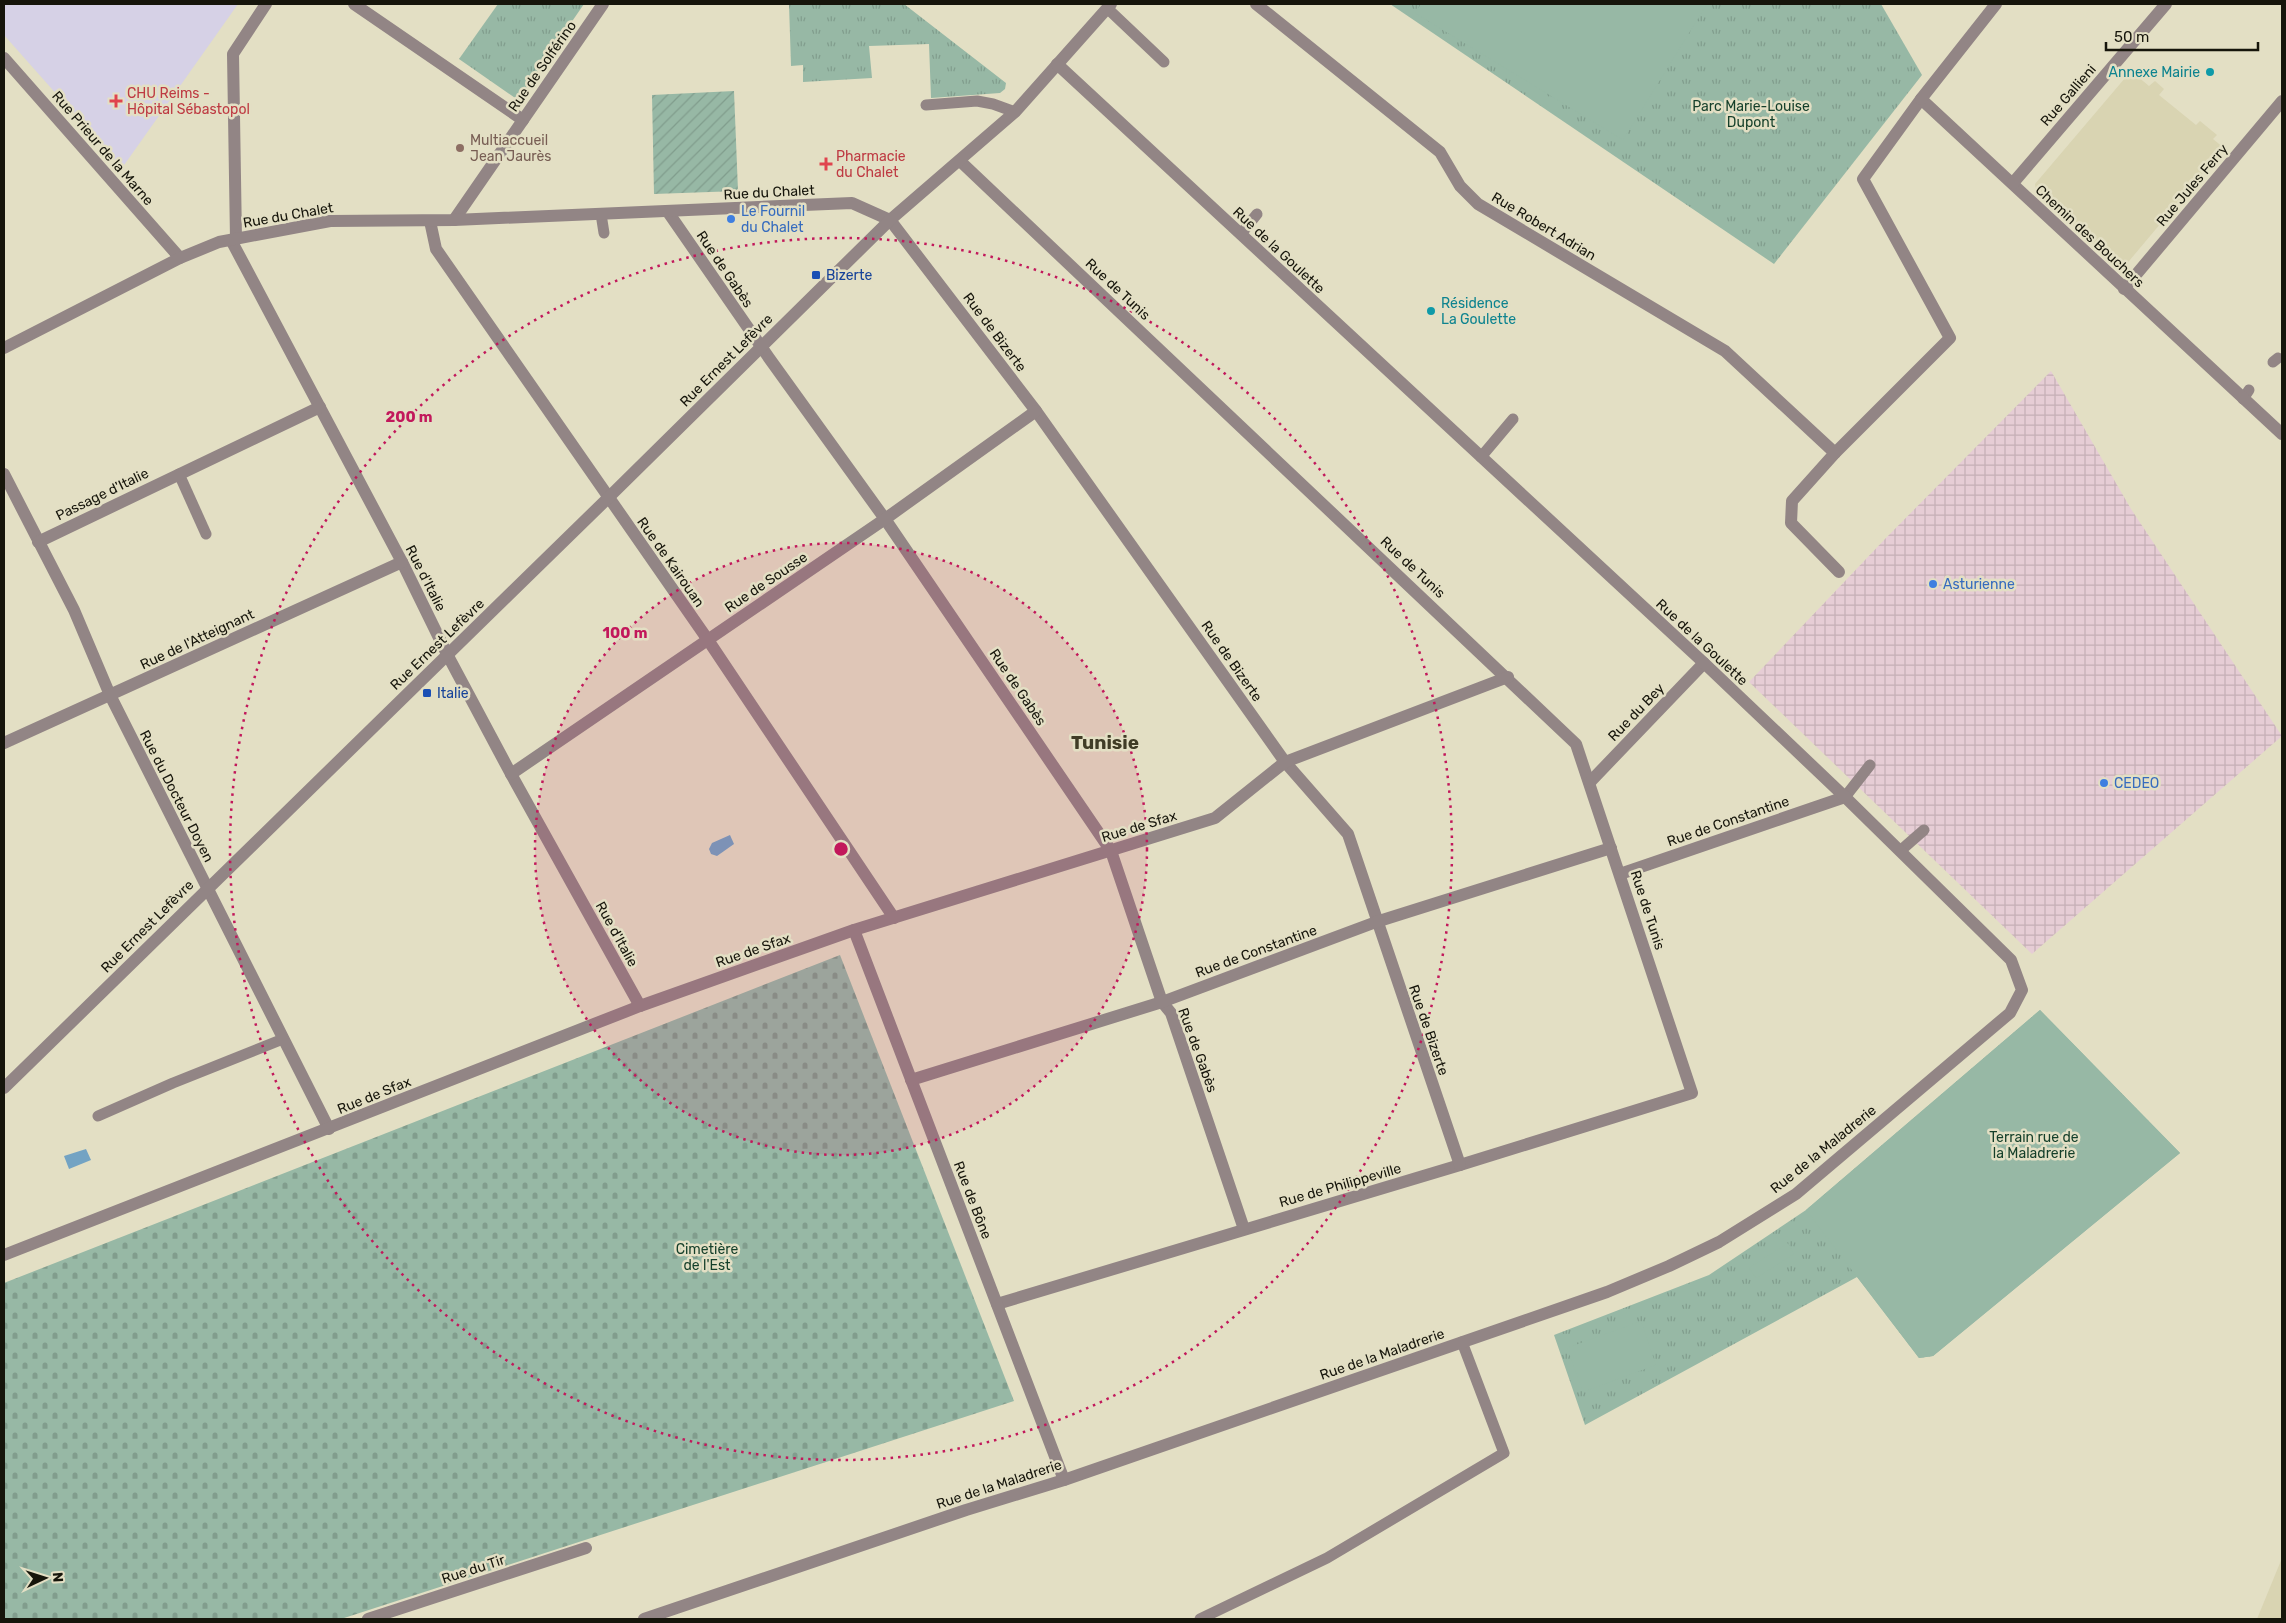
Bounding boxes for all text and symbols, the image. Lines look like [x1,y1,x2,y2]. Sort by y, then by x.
street label: Rue de Solférino [505,18,580,115]
scale bar [2106,20,2258,52]
text: 50 m [2114,28,2149,46]
street label: Rue Gallieni [2037,61,2100,130]
place label: Annexe Mairie [2109,64,2200,81]
marker: Annexe Mairie [2204,66,2216,78]
place label: CHU Reims - Hôpital Sébastopol [127,85,250,118]
street label: Rue Prieur de la Marne [48,88,157,209]
marker: CHU Reims - Hôpital Sébastopol [109,94,123,108]
park label: Parc Marie-Louise Dupont [1692,98,1810,131]
place label: Multiaccueil Jean Jaurès [470,132,552,165]
street label: Rue Jules Ferry [2153,141,2232,230]
marker: Multiaccueil Jean Jaurès [454,142,466,154]
place label: Pharmacie du Chalet [836,148,906,181]
marker: Pharmacie du Chalet [820,158,832,170]
street label: Rue du Chalet [723,182,816,203]
street label: Chemin des Bouchers [2032,182,2148,291]
street label: Rue Robert Adrian [1489,189,1599,264]
street label: Rue du Chalet [242,199,335,232]
place label: Le Fournil du Chalet [741,203,805,236]
street label: Rue de la Goulette [1229,204,1328,297]
marker: Le Fournil du Chalet [725,213,737,225]
street label: Rue de Gabès [693,228,757,311]
street label: Rue de Tunis [1082,255,1154,324]
place label: Bizerte [826,267,872,284]
marker: Bizerte [810,269,822,281]
street label: Rue de Bizerte [959,289,1030,375]
place label: Résidence La Goulette [1441,295,1516,328]
marker: Résidence La Goulette [1425,305,1437,317]
street label: Rue Ernest Lefèvre [676,310,776,410]
text: 200 m [385,408,433,426]
street label: Passage d'Italie [53,465,152,524]
street label: Rue de Kairouan [633,514,708,610]
street label: Rue de Tunis [1377,533,1449,602]
street label: Rue d'Italie [402,542,450,614]
street label: Rue de Sousse [722,549,811,616]
place label: Asturienne [1943,576,2015,593]
marker: Asturienne [1927,578,1939,590]
street label: Rue Ernest Lefèvre [387,595,488,694]
street label: Rue de la Goulette [1652,596,1751,689]
street label: Rue de l'Atteignant [138,605,257,673]
street label: Rue de Bizerte [1197,618,1266,705]
text: 100 m [603,624,647,642]
street label: Rue de Gabès [986,646,1050,729]
street label: Rue du Bey [1605,680,1668,745]
place label: Italie [437,685,469,702]
marker: Italie [421,687,433,699]
street label: Rue du Docteur Doyen [136,727,217,865]
district label: Tunisie [1071,731,1139,754]
place label: CEDEO [2114,775,2159,792]
marker: CEDEO [2098,777,2110,789]
street label: Rue de Constantine [1665,793,1792,850]
street label: Rue de Sfax [1099,807,1179,846]
centre of rings [832,840,850,858]
street label: Rue de Tunis [1627,868,1668,952]
street label: Rue Ernest Lefèvre [97,876,197,976]
street label: Rue d'Italie [592,899,642,970]
street label: Rue de Constantine [1193,922,1319,981]
street label: Rue de Sfax [714,930,793,971]
street label: Rue de Bizerte [1405,983,1452,1078]
street label: Rue de Gabès [1174,1005,1221,1095]
street label: Rue de Sfax [335,1073,414,1118]
street label: Rue de la Maladrerie [1767,1101,1880,1197]
park label: Terrain rue de la Maladrerie [1989,1129,2079,1162]
street label: Rue de Bône [950,1159,995,1242]
street label: Rue de Philippeville [1277,1160,1403,1211]
park label: Cimetière de l'Est [676,1241,738,1274]
street label: Rue de la Maladrerie [1318,1325,1447,1384]
street label: Rue de la Maladrerie [934,1456,1064,1513]
street label: Rue du Tir [439,1551,508,1588]
north arrow [20,1553,70,1603]
text: N [49,1572,66,1583]

